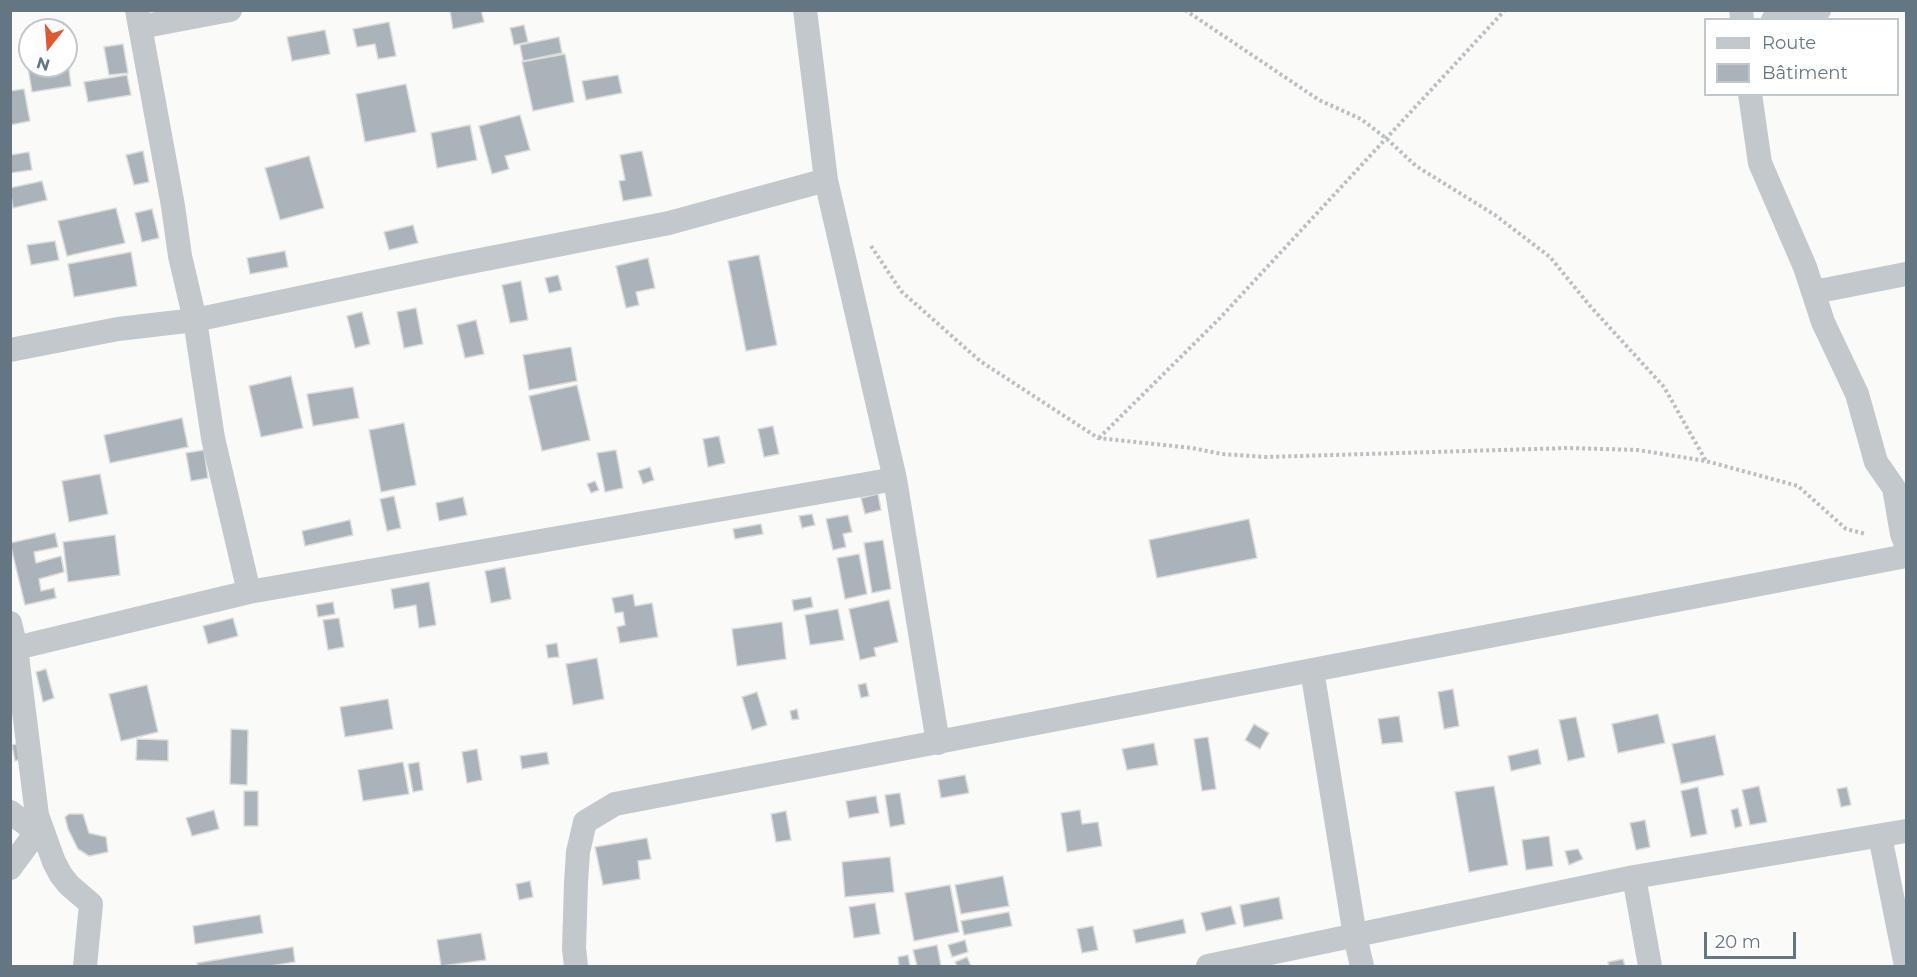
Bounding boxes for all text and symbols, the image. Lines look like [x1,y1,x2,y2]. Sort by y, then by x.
north arrow [18,18,78,78]
legend [1704,18,1899,96]
text: Route [1762,32,1816,54]
text: N [34,53,52,75]
text: Bâtiment [1762,62,1848,84]
scale bar [1707,920,1798,958]
text: 20 m [1715,931,1761,953]

